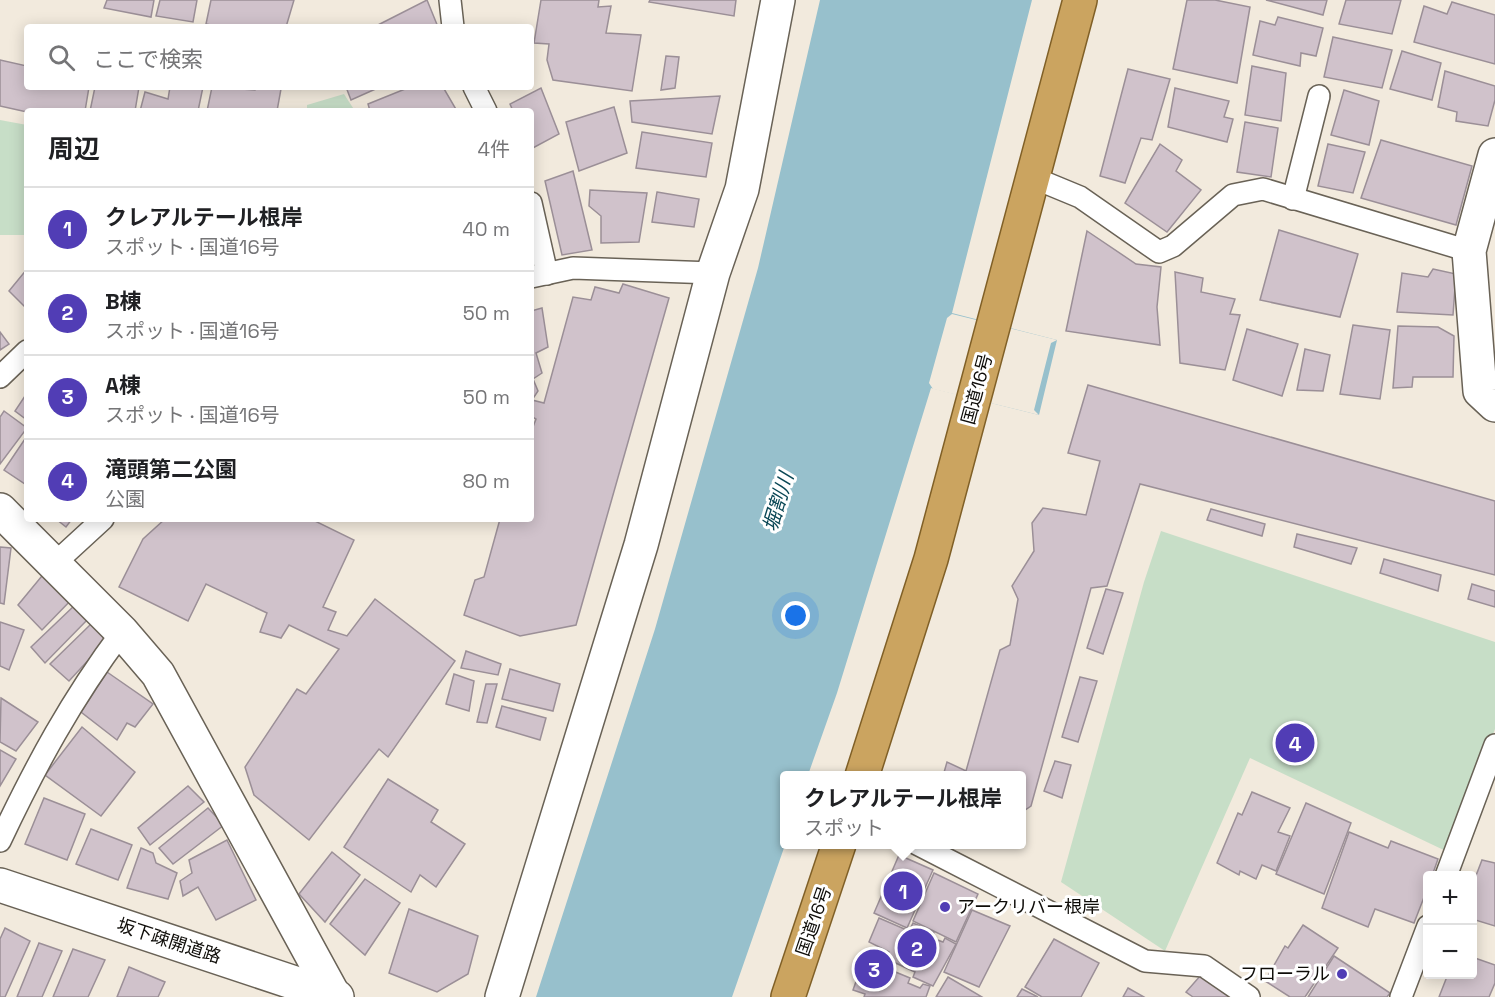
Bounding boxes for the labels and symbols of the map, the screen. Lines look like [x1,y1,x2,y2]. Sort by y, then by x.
street label: 国道16号 [956,351,997,427]
water label: 堀割川 [757,468,800,534]
your location [781,601,810,630]
pin: 4 [1276,720,1314,766]
pin: 1 [884,868,922,914]
street label: 国道16号 [791,883,836,959]
place label: アークリバー根岸 [957,895,1100,918]
marker: アークリバー根岸 [938,900,952,914]
street label: 坂下疎開道路 [114,913,224,968]
pin: 2 [898,926,936,970]
pin: 3 [854,946,894,992]
place label: フローラル [1240,962,1330,985]
marker: フローラル [1335,967,1349,981]

